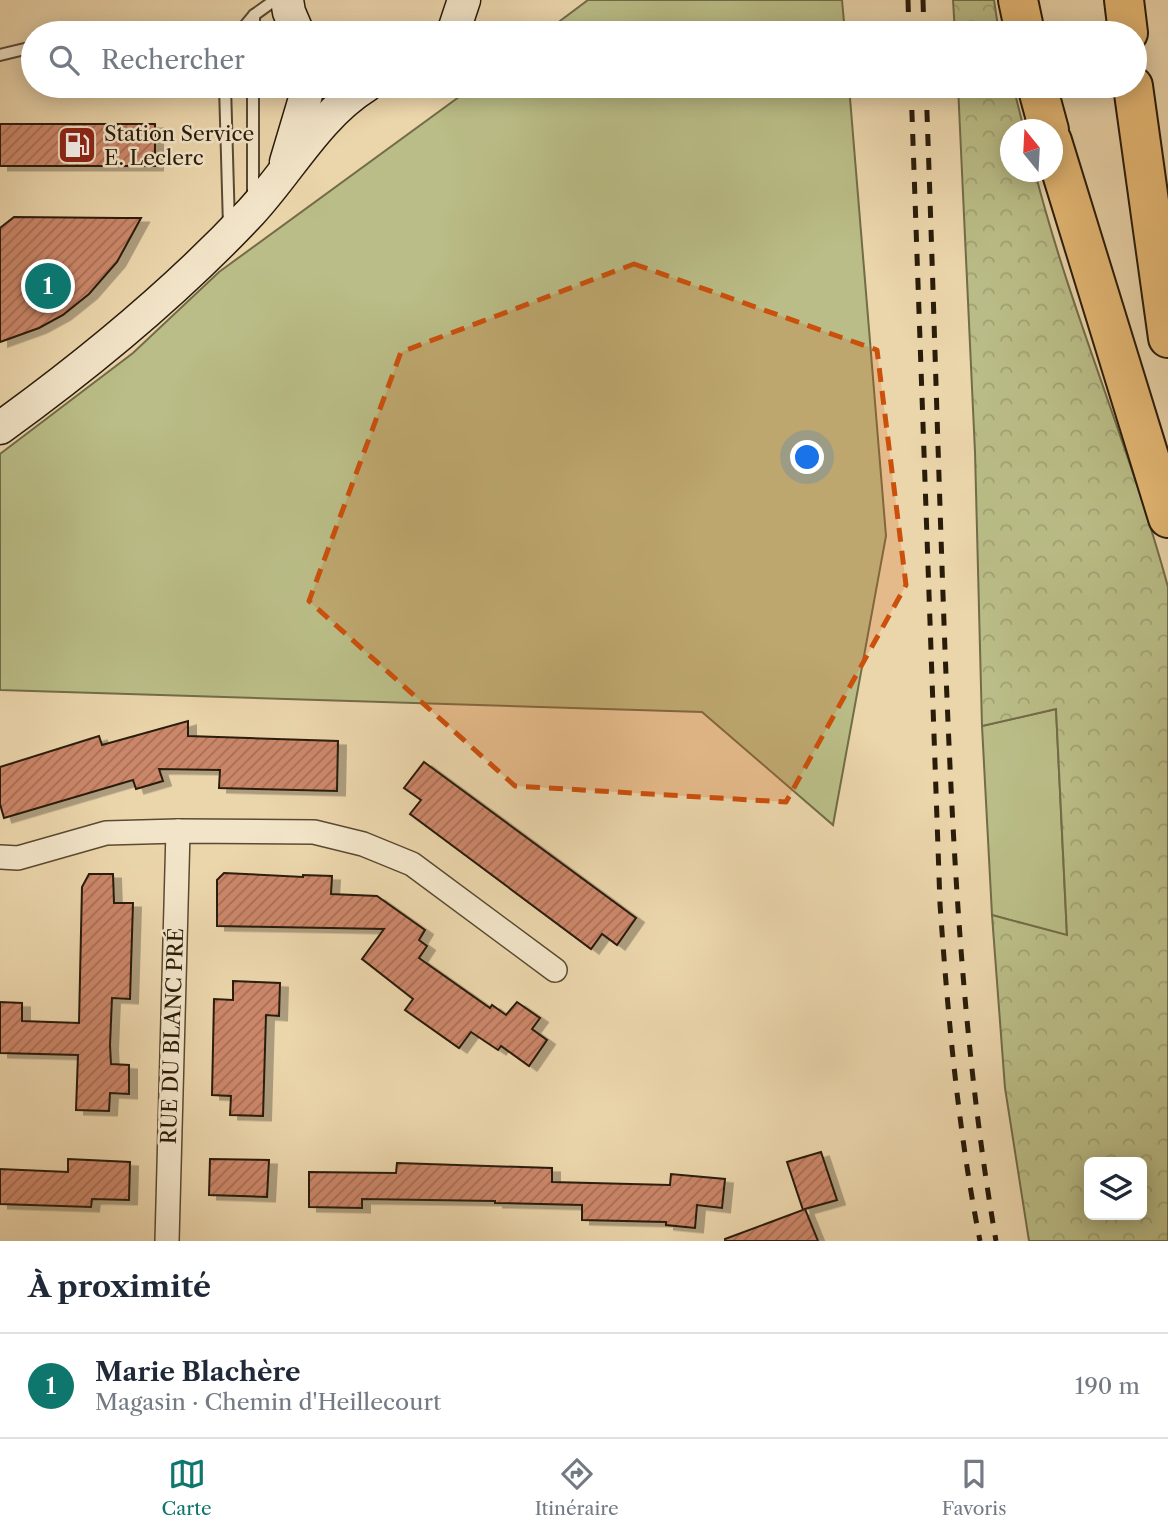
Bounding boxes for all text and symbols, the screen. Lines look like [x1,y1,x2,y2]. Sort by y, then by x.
search box [21,21,1147,98]
icon: search [45,41,83,79]
text: Rechercher [101,44,245,76]
north arrow [1000,119,1063,182]
place label: Station Service E. Leclerc [104,121,254,170]
fuel station icon: Station Service E. Leclerc [56,124,98,166]
pin: 1 [25,260,71,312]
your location [790,440,824,474]
street label: RUE DU BLANC PRÉ [156,927,188,1145]
map controls [1084,1157,1147,1220]
button: layers [1084,1157,1147,1220]
text: À proximité [28,1268,211,1305]
text: Marie Blachère [95,1356,301,1388]
text: 1 [46,1372,56,1400]
text: 190 m [1075,1372,1140,1400]
text: Magasin · Chemin d'Heillecourt [95,1388,441,1416]
tab: Carte [162,1455,212,1520]
tab: Itinéraire [535,1455,619,1520]
tab: Favoris [942,1455,1006,1520]

